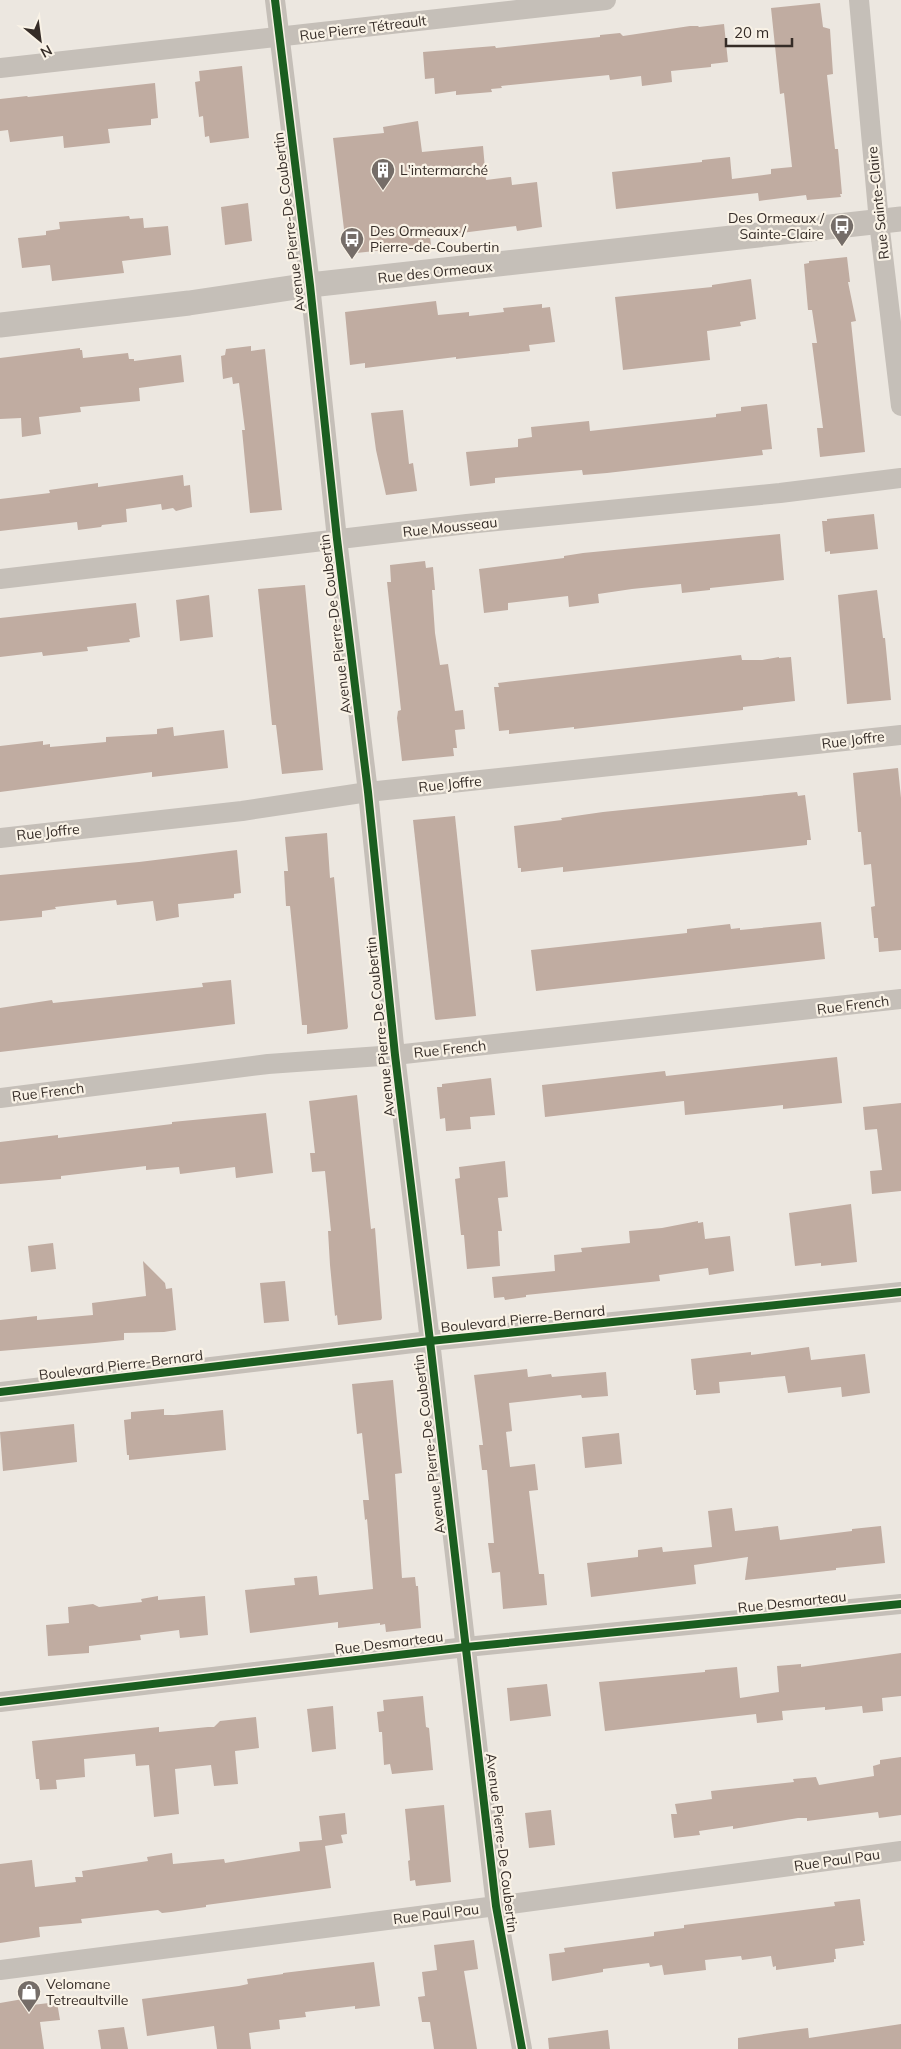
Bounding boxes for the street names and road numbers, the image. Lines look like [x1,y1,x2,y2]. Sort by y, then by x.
street label: Rue Pierre Tétreault [299,11,428,45]
street label: Avenue Pierre-De Coubertin [269,131,309,313]
street label: Rue Sainte-Claire [863,146,893,260]
street label: Rue des Ormeaux [377,257,494,287]
street label: Rue Mousseau [402,513,498,541]
street label: Avenue Pierre-De Coubertin [315,533,355,715]
street label: Rue Joffre [820,727,886,753]
street label: Rue Joffre [418,772,482,796]
street label: Rue Joffre [16,820,80,844]
street label: Avenue Pierre-De Coubertin [362,936,398,1118]
street label: Rue French [816,992,890,1018]
street label: Rue French [413,1036,487,1062]
street label: Rue French [11,1079,85,1105]
street label: Boulevard Pierre-Bernard [440,1301,606,1337]
street label: Boulevard Pierre-Bernard [38,1346,204,1384]
street label: Avenue Pierre-De Coubertin [409,1353,449,1535]
street label: Rue Desmarteau [737,1587,847,1617]
street label: Rue Desmarteau [334,1627,444,1659]
street label: Avenue Pierre-De Coubertin [482,1752,522,1934]
street label: Rue Paul Pau [793,1845,881,1875]
street label: Rue Paul Pau [392,1900,480,1928]

